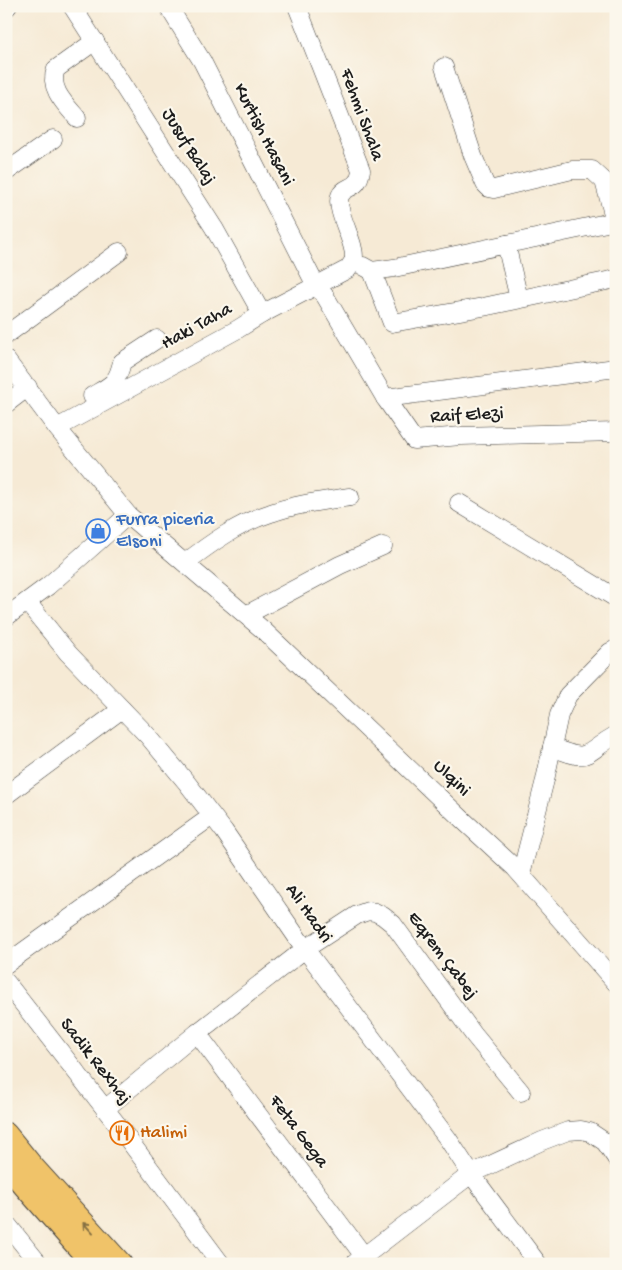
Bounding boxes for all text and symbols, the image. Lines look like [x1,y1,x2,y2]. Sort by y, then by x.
street label: Fehmi Shala [333,65,389,165]
street label: Kurtish Hasani [227,80,299,190]
street label: Jusuf Balaj [156,105,220,189]
street label: Haki Taha [158,298,238,356]
street label: Raif Elezi [430,403,504,429]
place label: Furra piceria Elsoni [115,509,216,554]
shop icon: Furra piceria Elsoni [85,518,111,544]
street label: Ulqini [427,756,475,802]
street label: Ali Hadri [279,880,337,948]
street label: Eqrem Çabej [402,908,482,1004]
street label: Sadik Rexhaj [54,1014,136,1110]
street label: Feta Gega [262,1090,334,1174]
restaurant icon: Halimi [109,1120,135,1146]
place label: Halimi [140,1122,187,1145]
one-way arrow [82,1221,94,1234]

